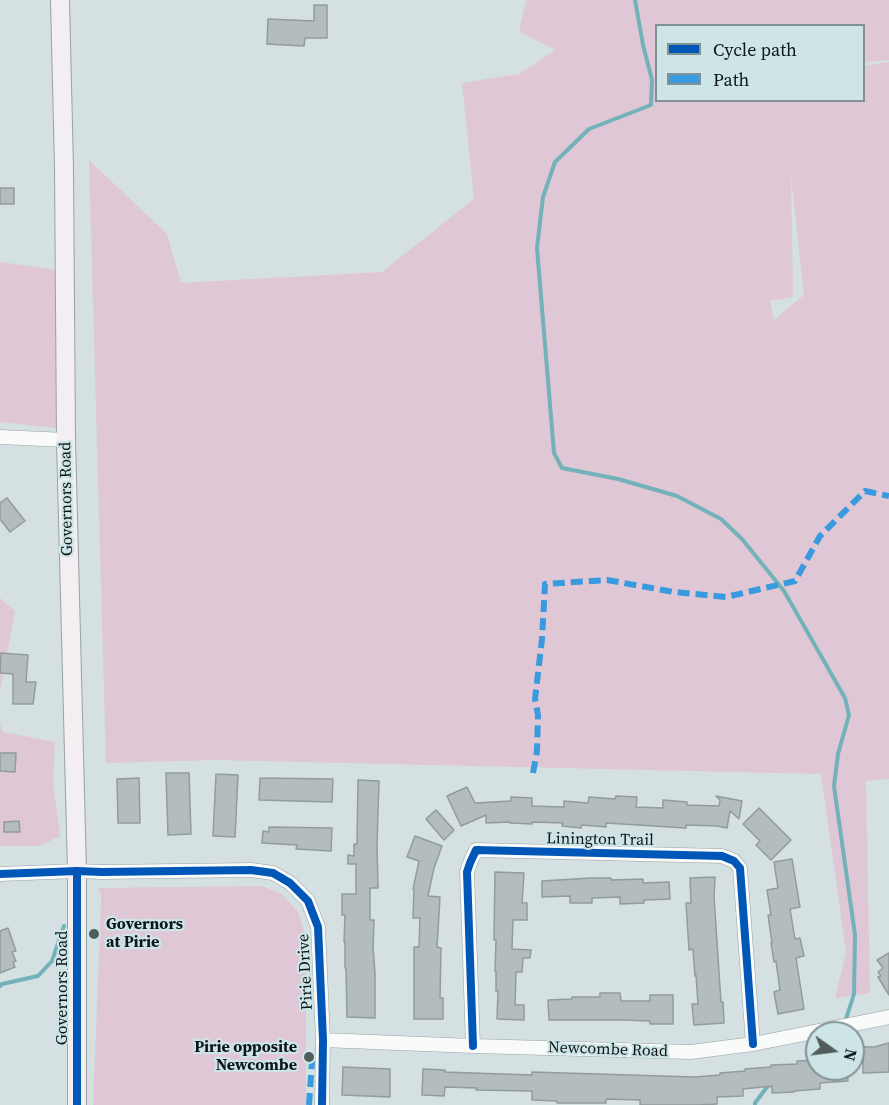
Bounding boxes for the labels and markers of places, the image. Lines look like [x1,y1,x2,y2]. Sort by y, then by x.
place label: Governors at Pirie [106,915,183,953]
marker: Governors at Pirie [87,927,101,941]
place label: Pirie opposite Newcombe [194,1038,297,1076]
marker: Pirie opposite Newcombe [302,1050,316,1064]

